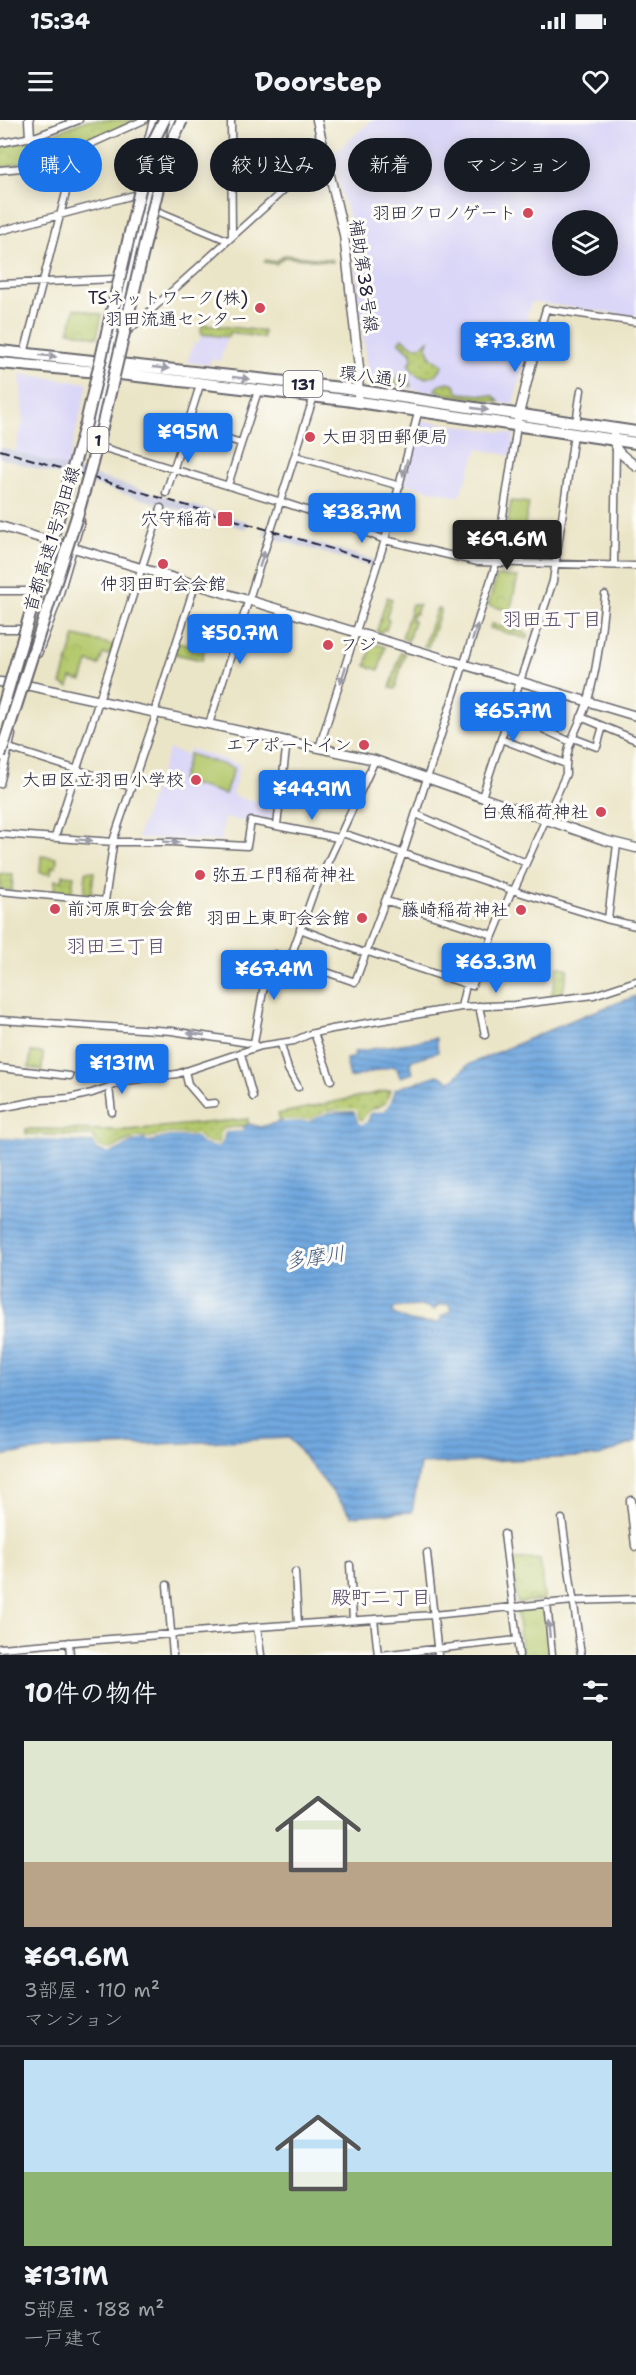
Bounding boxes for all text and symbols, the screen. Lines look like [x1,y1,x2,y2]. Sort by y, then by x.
text: 15:34 [30,7,90,36]
text: Doorstep [254,63,382,100]
icon: menu [24,65,57,98]
icon: heart [579,65,612,98]
chip: 購入 [18,138,102,192]
chip: 賃貸 [114,138,198,192]
chip: 絞り込み [210,138,336,192]
chip: 新着 [348,138,432,192]
chip: マンション [444,138,590,192]
place label: 羽田クロノゲート [372,201,516,225]
marker: 羽田クロノゲート [521,206,535,220]
map controls [552,210,618,276]
button: layers [552,210,618,276]
street label: 補助第38号線 [344,218,384,334]
place label: TSネットワーク(株) 羽田流通センター [88,286,248,331]
marker: TSネットワーク(株) 羽田流通センター [253,301,267,315]
pin: ¥73.8M [466,322,564,373]
text: ¥73.8M [475,328,555,354]
one-way arrow [39,352,58,361]
street label: 環八通り [338,360,412,394]
one-way arrow [151,363,170,373]
road number: 131 [284,371,322,397]
one-way arrow [232,373,251,382]
one-way arrow [470,405,489,414]
pin: ¥95M [152,413,224,464]
text: ¥95M [157,419,219,445]
place label: 大田羽田郵便局 [322,425,448,449]
road number: 1 [88,427,108,453]
marker: 大田羽田郵便局 [303,430,317,444]
one-way arrow [399,459,409,477]
street label: 首都高速1号羽田線 [18,463,86,615]
pin: ¥38.7M [313,493,411,544]
text: ¥38.7M [322,499,402,525]
place label: 穴守稲荷 [140,507,212,531]
marker: 穴守稲荷 [216,510,234,528]
pin: ¥69.6M [458,520,556,571]
text: ¥69.6M [467,526,547,552]
one-way arrow [258,550,267,568]
marker: 仲羽田町会会館 [156,557,170,571]
place label: 仲羽田町会会館 [100,572,226,596]
district label: 羽田五丁目 [502,606,602,632]
pin: ¥50.7M [191,614,289,665]
text: ¥50.7M [201,620,279,646]
one-way arrow [471,623,480,641]
place label: フジ [340,633,376,657]
marker: フジ [321,638,335,652]
one-way arrow [338,666,347,684]
pin: ¥65.7M [464,692,562,743]
text: ¥65.7M [474,698,552,724]
place label: エアポートイン [226,733,352,757]
marker: エアポートイン [357,738,371,752]
place label: 大田区立羽田小学校 [22,768,184,792]
pin: ¥44.9M [263,770,361,821]
marker: 大田区立羽田小学校 [189,773,203,787]
text: ¥44.9M [273,776,351,802]
place label: 白魚稲荷神社 [481,800,589,824]
marker: 白魚稲荷神社 [594,805,608,819]
one-way arrow [75,835,94,845]
one-way arrow [161,838,180,847]
place label: 弥五エ門稲荷神社 [212,863,356,887]
marker: 弥五エ門稲荷神社 [193,868,207,882]
place label: 前河原町会会館 [67,897,193,921]
place label: 藤崎稲荷神社 [401,898,509,922]
marker: 前河原町会会館 [48,902,62,916]
marker: 藤崎稲荷神社 [514,903,528,917]
place label: 羽田上東町会会館 [206,906,350,930]
marker: 羽田上東町会会館 [355,911,369,925]
district label: 羽田三丁目 [66,933,166,959]
pin: ¥63.3M [447,943,545,994]
text: ¥63.3M [456,949,536,975]
pin: ¥67.4M [225,950,323,1001]
text: ¥67.4M [235,956,313,982]
one-way arrow [186,1029,205,1038]
pin: ¥131M [80,1044,164,1095]
text: ¥131M [89,1050,155,1076]
water label: 多摩川 [283,1240,347,1274]
district label: 殿町二丁目 [331,1584,431,1610]
one-way arrow [544,1620,554,1639]
text: 10件の物件 [24,1675,157,1710]
icon: filters [579,1675,612,1708]
icon: home [264,1780,372,1888]
text: ¥69.6M [24,1939,129,1974]
text: 3部屋 · 110 m² [24,1977,160,2003]
text: マンション [24,2006,123,2032]
icon: home [264,2099,372,2207]
text: ¥131M [24,2258,109,2293]
text: 5部屋 · 188 m² [24,2296,164,2322]
text: 一戸建て [24,2325,104,2351]

